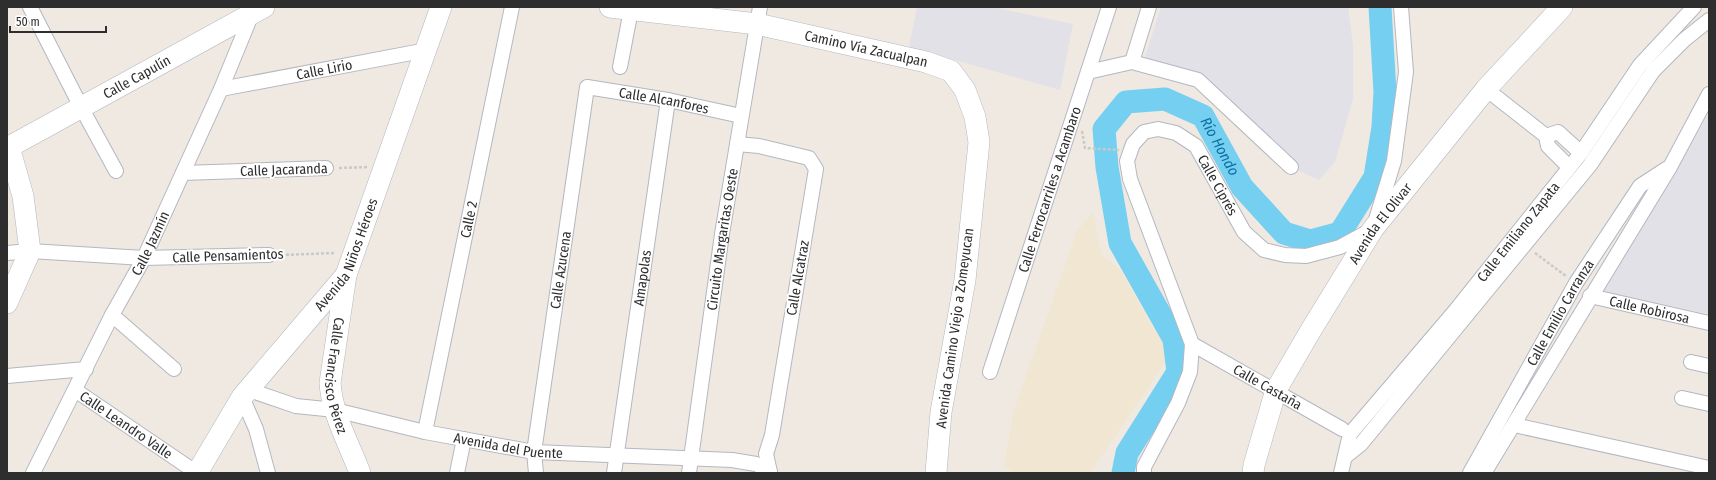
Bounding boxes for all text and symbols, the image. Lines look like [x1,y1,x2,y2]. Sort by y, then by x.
scale bar [10,8,106,34]
text: 50 m [16,15,40,29]
street label: Camino Vía Zacualpan [803,26,929,71]
street label: Calle Capulín [100,51,174,102]
street label: Calle Lirio [295,56,354,83]
street label: Calle Alcanfores [618,84,711,117]
street label: Calle Ferrocarriles a Acambaro [1015,104,1085,275]
water label: Río Hondo [1196,114,1243,179]
street label: Calle Ciprés [1194,152,1242,218]
street label: Calle Jacaranda [240,160,328,180]
street label: Circuito Margaritas Oeste [703,167,741,312]
street label: Calle Emiliano Zapata [1473,178,1563,285]
street label: Avenida El Olivar [1345,179,1415,267]
street label: Avenida Niños Héroes [311,196,381,314]
street label: Calle 2 [456,199,481,239]
street label: Calle Jazmín [127,208,173,278]
street label: Avenida Camino Viejo a Zomeyucan [933,227,977,429]
street label: Calle Azucena [546,230,574,310]
street label: Calle Alcatraz [783,238,813,317]
street label: Calle Pensamientos [172,246,284,266]
street label: Amapolas [630,249,655,307]
street label: Calle Emilio Carranza [1523,256,1598,369]
street label: Calle Robirosa [1608,292,1691,327]
street label: Calle Francisco Pérez [321,316,351,437]
street label: Calle Castaña [1230,361,1305,413]
street label: Calle Leandro Valle [77,387,176,462]
street label: Avenida del Puente [452,429,563,462]

